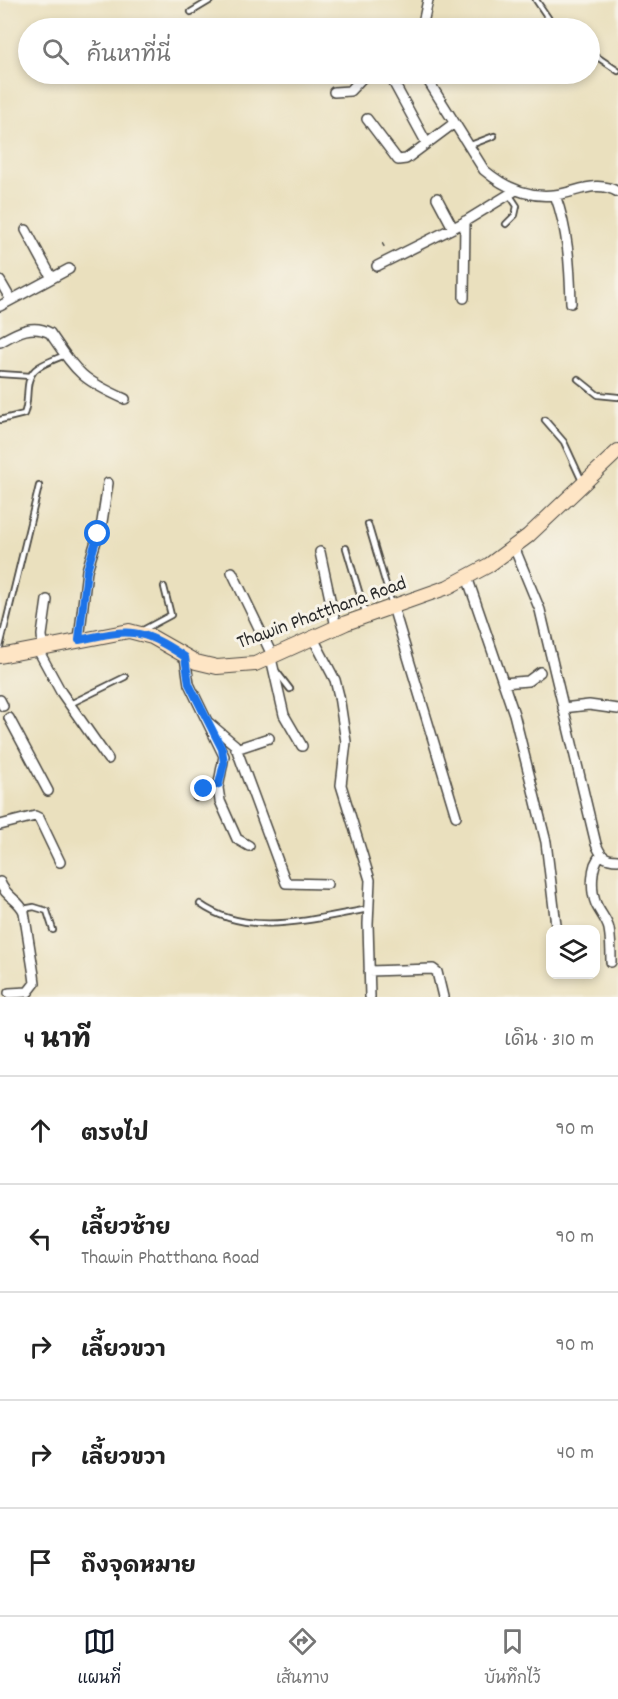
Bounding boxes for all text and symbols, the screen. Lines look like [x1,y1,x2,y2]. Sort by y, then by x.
search box [18,18,600,84]
icon: search [39,35,72,68]
text: ค้นหาที่นี่ [87,41,171,72]
route start [84,520,110,546]
street label: Thawin Phatthana Road [233,570,411,658]
route end [190,775,216,801]
map controls [546,925,600,979]
button: layers [546,925,600,979]
text: 4 นาที [24,1023,91,1060]
text: เดิน · 310 m [504,1027,594,1055]
icon: ahead [24,1114,57,1147]
text: 90 m [556,1116,594,1144]
text: ตรงไป [81,1120,149,1151]
text: เลี้ยวซ้าย [81,1214,171,1245]
icon: left [24,1222,57,1255]
text: 90 m [556,1224,594,1252]
text: Thawin Phatthana Road [81,1245,259,1273]
icon: right [24,1330,57,1363]
text: 90 m [556,1332,594,1360]
text: เลี้ยวขวา [81,1336,165,1367]
icon: right [24,1438,57,1471]
text: 40 m [556,1440,594,1468]
text: เลี้ยวขวา [81,1444,165,1475]
icon: arrive [24,1546,57,1579]
text: ถึงจุดหมาย [81,1552,196,1583]
tab: แผนที่ [78,1625,121,1691]
tab: เส้นทาง [276,1625,329,1691]
tab: บันทึกไว้ [484,1625,540,1691]

